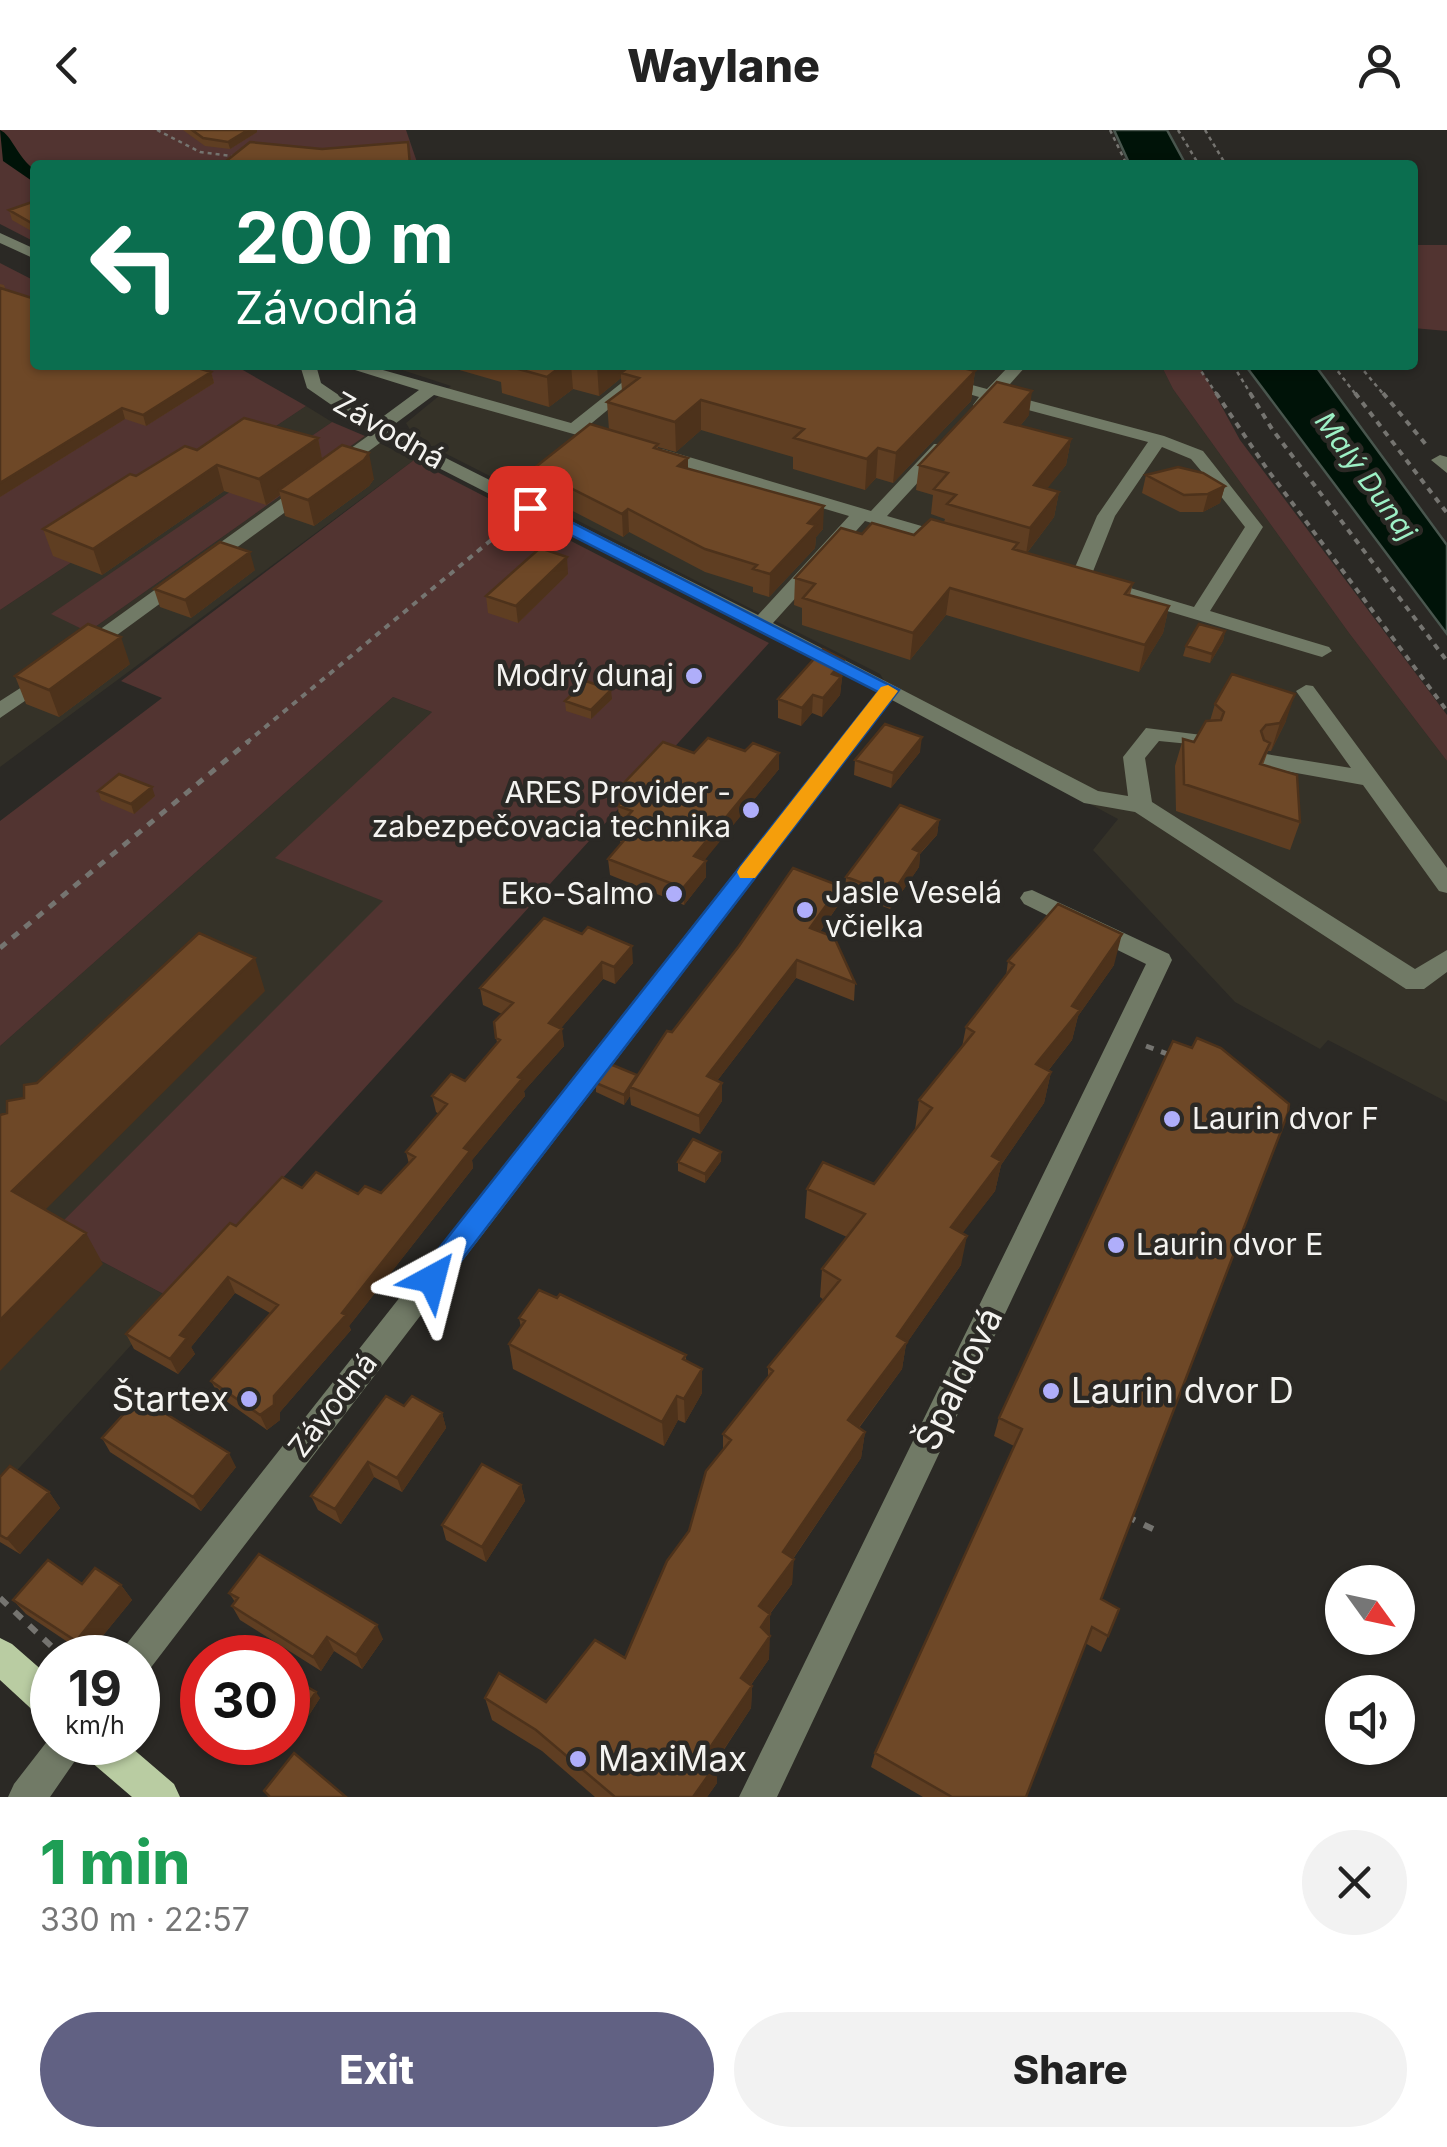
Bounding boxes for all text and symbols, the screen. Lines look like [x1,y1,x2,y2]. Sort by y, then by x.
icon: back [40,38,95,93]
text: Waylane [627,38,820,93]
icon: person [1352,38,1407,93]
text: 200 m [235,195,454,280]
icon: left [70,200,200,330]
text: Závodná [235,280,419,335]
street label: Závodná [327,384,452,476]
water label: Malý Dunaj [1308,405,1425,548]
pin [488,466,573,551]
icon: arrive [503,481,558,536]
place label: Modrý dunaj [496,657,674,693]
marker: Modrý dunaj [683,665,705,687]
place label: ARES Provider - zabezpečovacia technika [372,774,731,844]
marker: ARES Provider - zabezpečovacia technika [740,799,762,821]
place label: Jasle Veselá včielka [825,874,1002,944]
place label: Eko-Salmo [501,875,654,911]
marker: Eko-Salmo [663,883,685,905]
marker: Jasle Veselá včielka [794,899,816,921]
place label: Laurin dvor F [1192,1100,1379,1136]
marker: Laurin dvor F [1161,1108,1183,1130]
place label: Laurin dvor E [1136,1226,1323,1262]
position arrow [380,1227,484,1331]
marker: Laurin dvor E [1105,1234,1127,1256]
street label: Špaldová [906,1300,1011,1457]
street label: Závodná [280,1345,384,1464]
place label: Laurin dvor D [1071,1369,1294,1411]
place label: Štartex [112,1377,229,1419]
marker: Laurin dvor D [1040,1380,1062,1402]
marker: Štartex [238,1388,260,1410]
north arrow [1325,1565,1415,1655]
map controls [1325,1565,1415,1765]
speed limit sign: 30 [180,1635,310,1765]
text: 19 [68,1658,122,1718]
button: sound [1325,1675,1415,1765]
text: km/h [65,1710,125,1740]
place label: MaxiMax [598,1737,747,1779]
marker: MaxiMax [567,1748,589,1770]
text: 1 min [40,1826,190,1898]
button: close [1302,1830,1407,1935]
text: 330 m · 22:57 [40,1900,250,1939]
button: Exit [40,2012,714,2127]
button: Share [734,2012,1407,2127]

